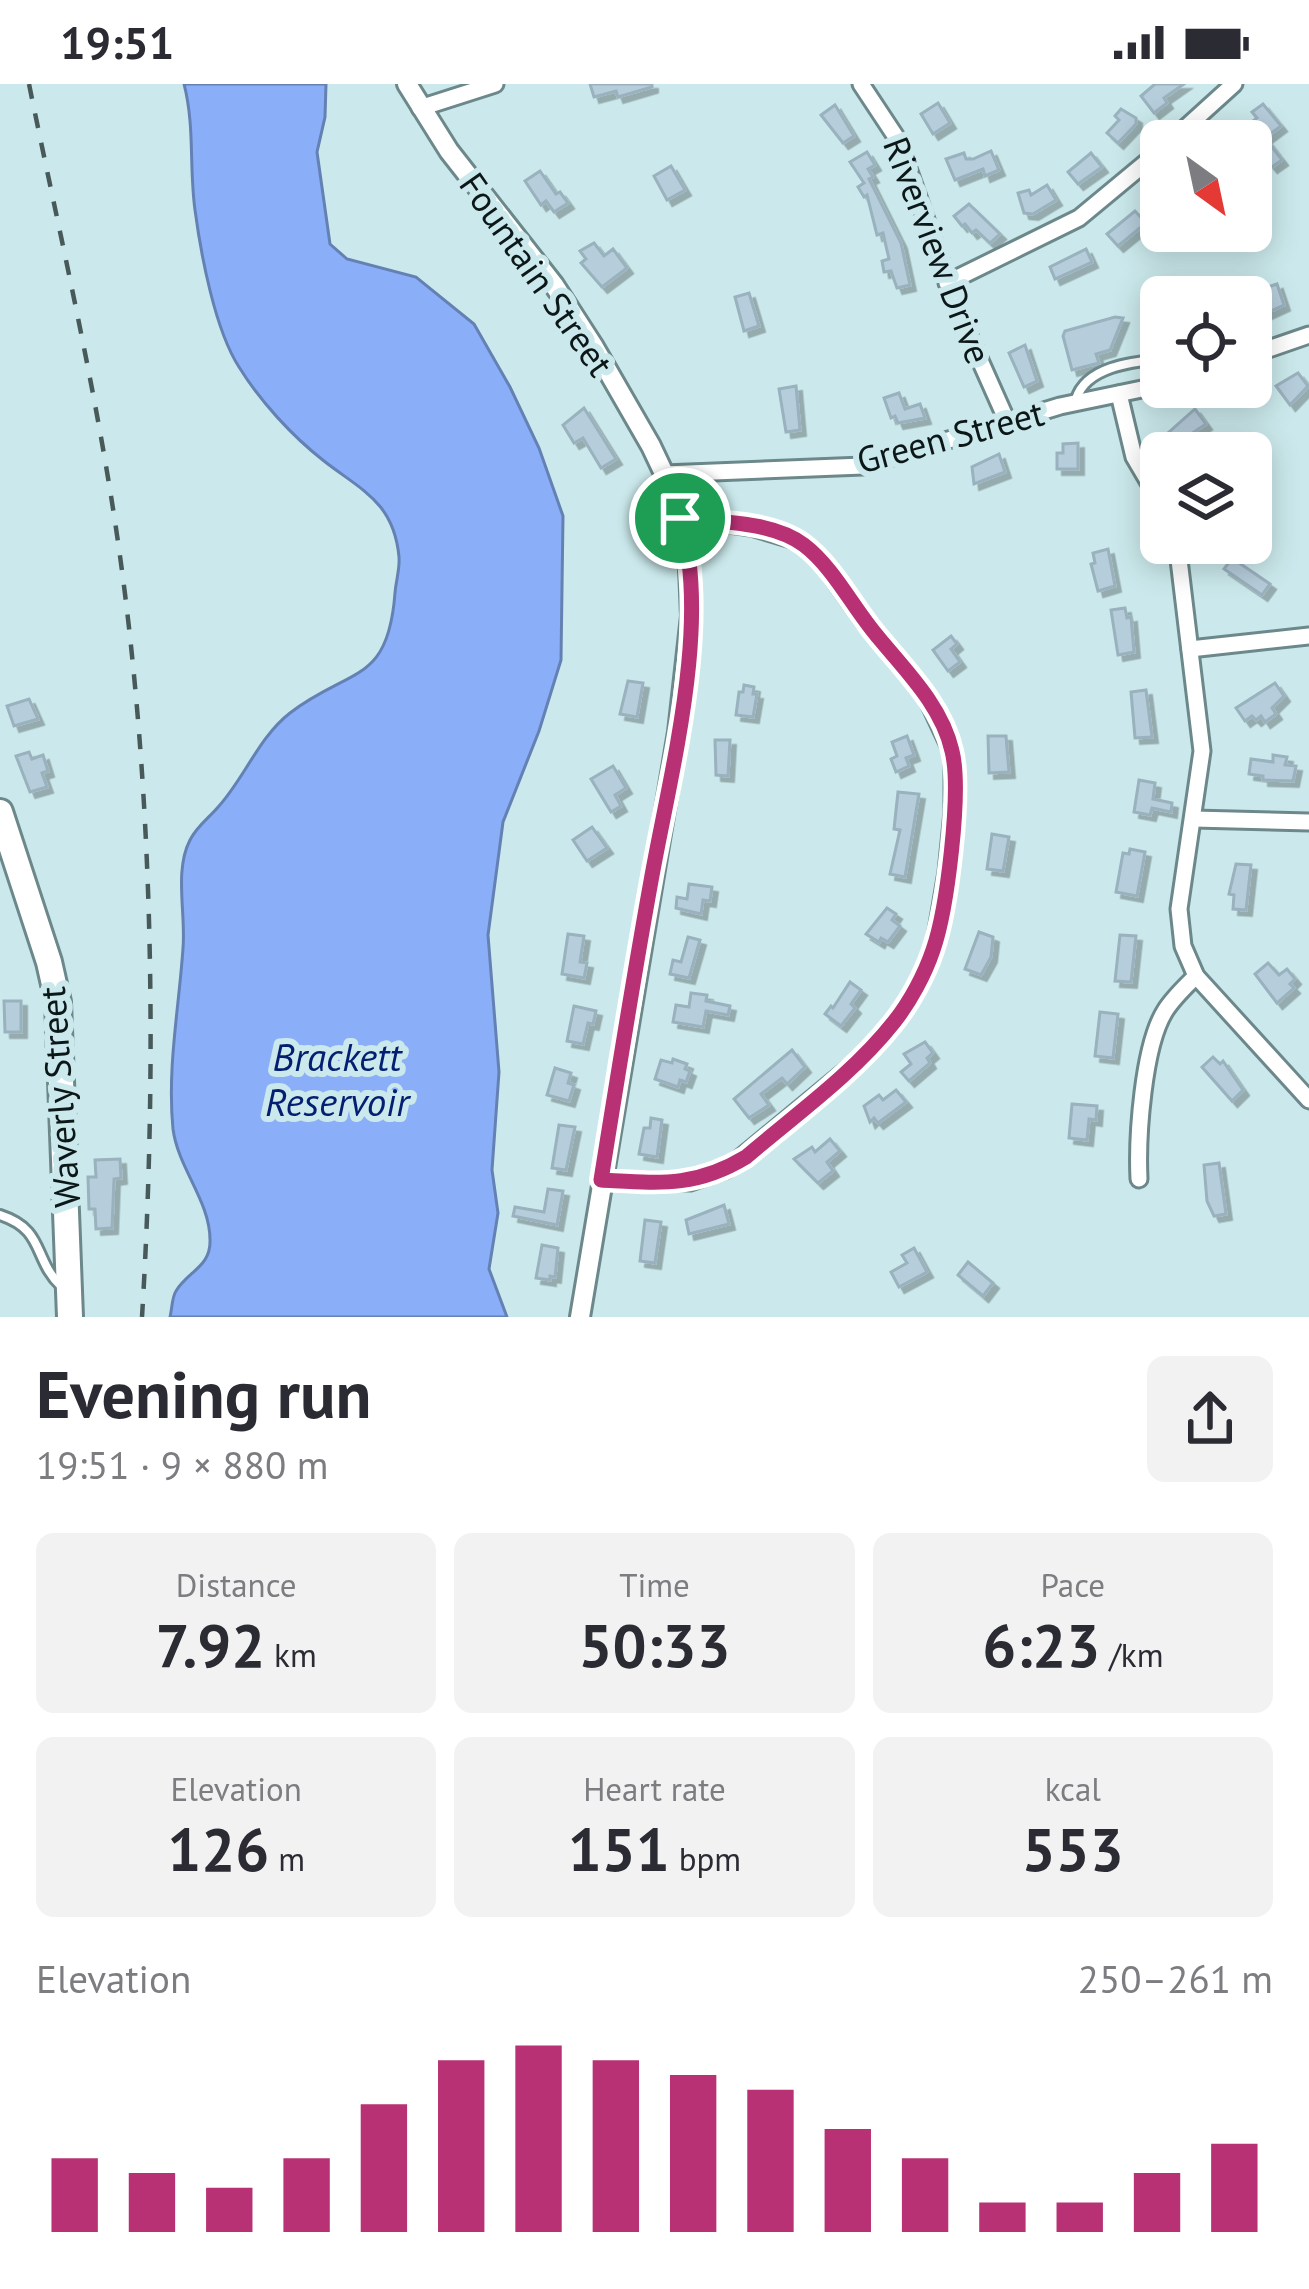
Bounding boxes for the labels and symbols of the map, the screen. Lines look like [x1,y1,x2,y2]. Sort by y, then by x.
north arrow [1140,120,1272,252]
street label: Riverview Drive [873,130,1003,370]
street label: Fountain Street [450,163,624,385]
street label: Green Street [851,388,1049,484]
pin [629,467,731,569]
street label: Waverly Street [28,985,90,1209]
water label: Brackett Reservoir [265,1031,411,1127]

